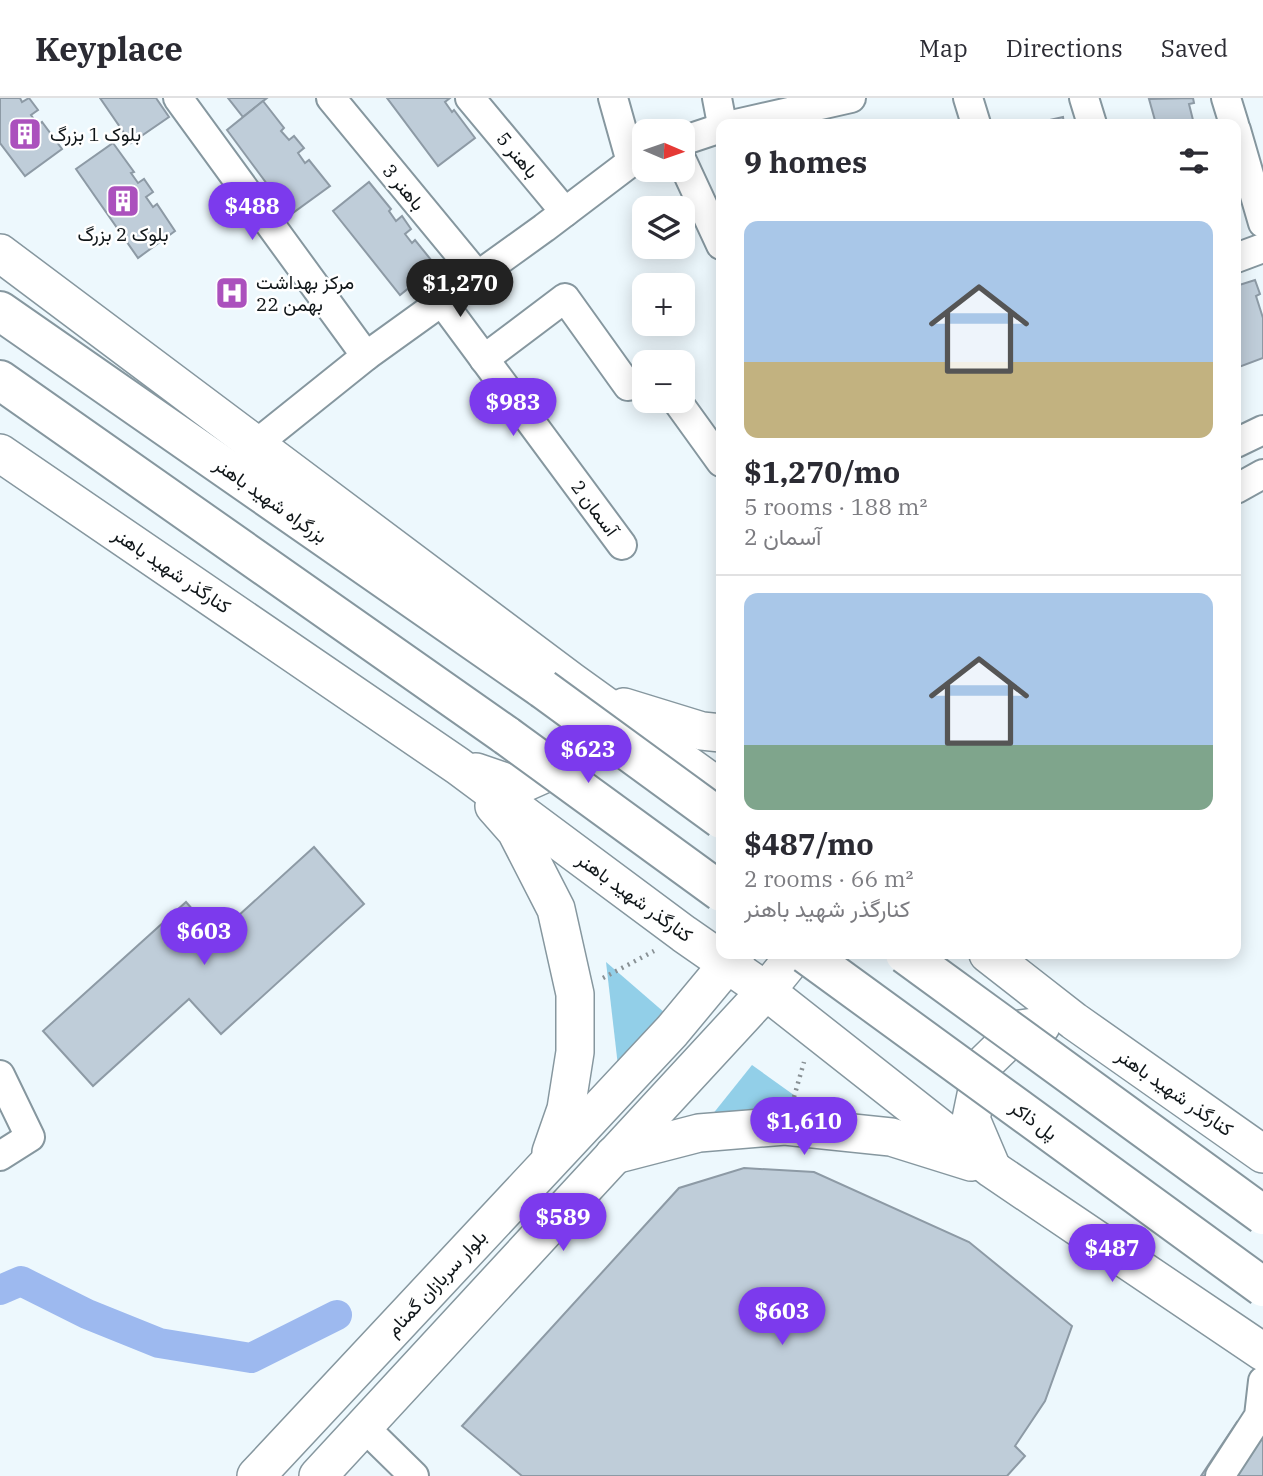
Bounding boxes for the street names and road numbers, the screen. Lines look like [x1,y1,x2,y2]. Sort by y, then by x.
street label: باهنر 5 [492,127,544,183]
street label: باهنر 3 [378,159,430,215]
street label: بزرگراه شهید باهنر [209,451,332,548]
street label: آسمان 2 [566,475,625,542]
street label: کنارگذر شهید باهنر [108,521,236,618]
street label: کنارگذر شهید باهنر [572,846,698,947]
street label: کنارگذر شهید باهنر [1111,1042,1238,1141]
street label: پل ذاکر [1004,1094,1062,1147]
street label: بلوار سربازان گمنام [381,1225,492,1342]

